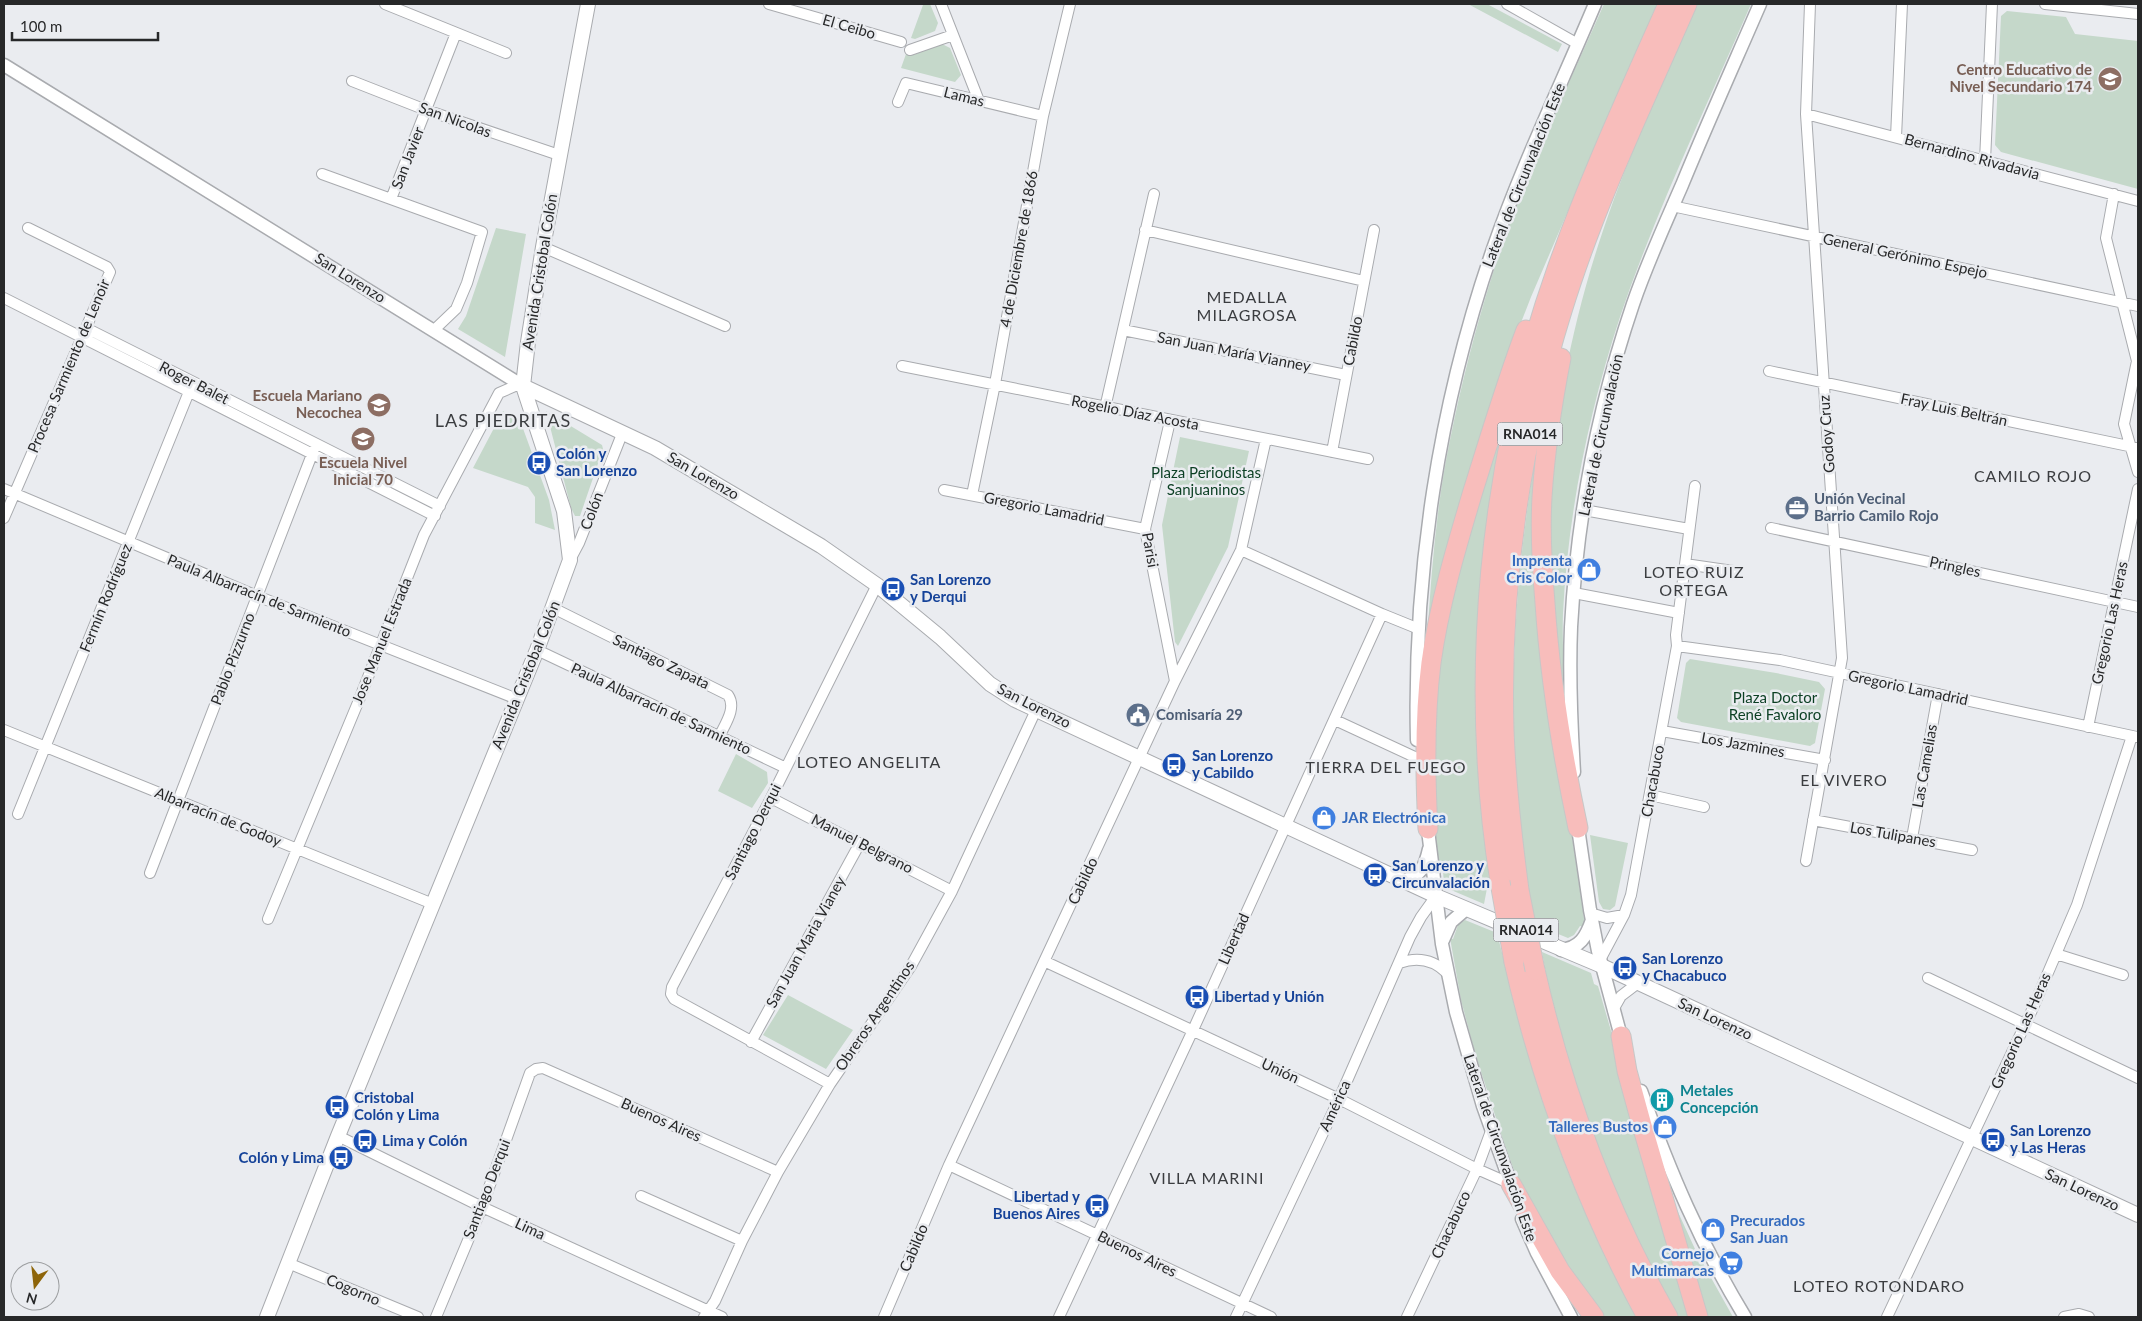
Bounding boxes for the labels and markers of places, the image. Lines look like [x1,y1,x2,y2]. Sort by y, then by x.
place label: Centro Educativo de Nivel Secundario 174 [1949,60,2092,95]
school or university icon: Centro Educativo de Nivel Secundario 174 [2097,66,2123,92]
place label: Escuela Mariano Necochea [253,386,362,421]
school or university icon: Escuela Mariano Necochea [366,392,392,418]
school or university icon: Escuela Nivel Inicial 70 [350,426,376,452]
place label: Colón y San Lorenzo [556,444,637,479]
bus stop icon: Colón y San Lorenzo [526,450,552,476]
place label: Escuela Nivel Inicial 70 [319,453,407,488]
place label: Unión Vecinal Barrio Camilo Rojo [1814,489,1939,524]
office icon: Unión Vecinal Barrio Camilo Rojo [1784,495,1810,521]
place label: Imprenta Cris Color [1506,551,1572,586]
shop icon: Imprenta Cris Color [1576,557,1602,583]
place label: San Lorenzo y Derqui [910,570,991,605]
bus stop icon: San Lorenzo y Derqui [880,576,906,602]
public building icon: Comisaría 29 [1125,702,1151,728]
place label: Comisaría 29 [1156,705,1243,723]
place label: San Lorenzo y Cabildo [1192,746,1273,781]
bus stop icon: San Lorenzo y Cabildo [1161,752,1187,778]
shop icon: JAR Electrónica [1311,805,1337,831]
place label: JAR Electrónica [1342,808,1446,826]
place label: San Lorenzo y Circunvalación [1392,856,1490,891]
bus stop icon: San Lorenzo y Circunvalación [1362,862,1388,888]
place label: San Lorenzo y Chacabuco [1642,949,1727,984]
bus stop icon: San Lorenzo y Chacabuco [1612,955,1638,981]
bus stop icon: Libertad y Unión [1184,984,1210,1010]
place label: Libertad y Unión [1214,987,1324,1005]
place label: Metales Concepción [1680,1081,1759,1116]
building icon: Metales Concepción [1649,1087,1675,1113]
place label: Cristobal Colón y Lima [354,1088,439,1123]
bus stop icon: Cristobal Colón y Lima [324,1094,350,1120]
shop icon: Talleres Bustos [1652,1114,1678,1140]
place label: Talleres Bustos [1548,1117,1648,1135]
place label: San Lorenzo y Las Heras [2010,1121,2091,1156]
bus stop icon: San Lorenzo y Las Heras [1980,1127,2006,1153]
bus stop icon: Lima y Colón [352,1128,378,1154]
place label: Lima y Colón [382,1131,467,1149]
bus stop icon: Colón y Lima [328,1145,354,1171]
place label: Colón y Lima [239,1148,324,1166]
place label: Libertad y Buenos Aires [993,1187,1080,1222]
bus stop icon: Libertad y Buenos Aires [1084,1193,1110,1219]
place label: Precurados San Juan [1730,1211,1805,1246]
shop icon: Precurados San Juan [1700,1217,1726,1243]
place label: Cornejo Multimarcas [1631,1244,1714,1279]
supermarket icon: Cornejo Multimarcas [1718,1250,1744,1276]

